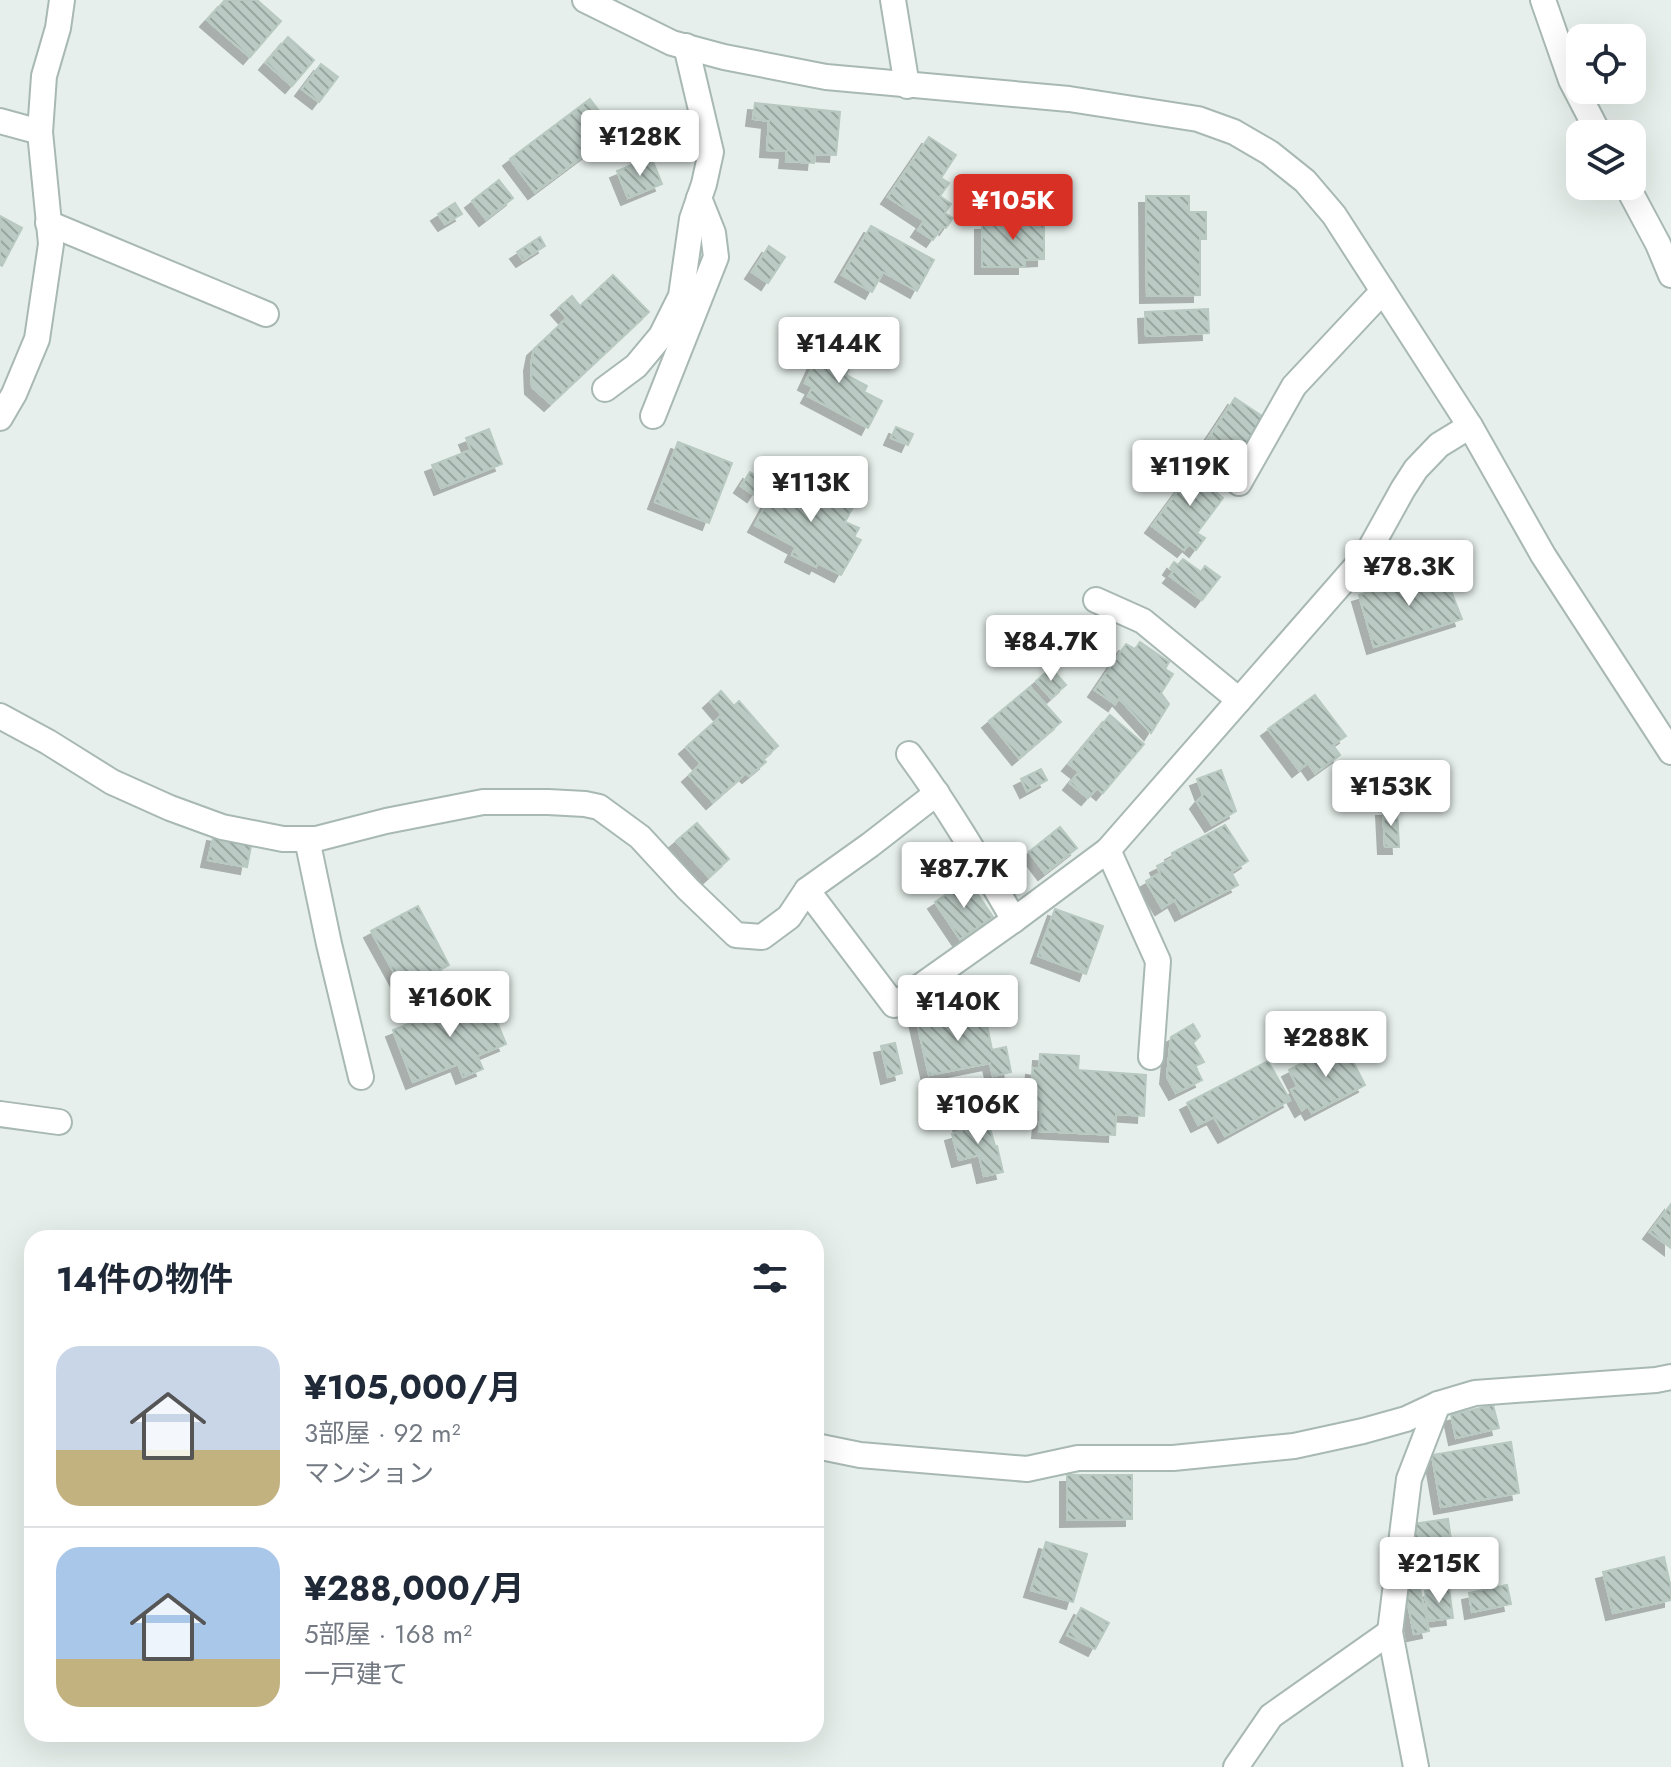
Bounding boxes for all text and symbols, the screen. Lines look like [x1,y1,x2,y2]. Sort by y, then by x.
map controls [1566,24,1646,200]
button: locate [1566,24,1646,104]
pin: ¥128K [584,110,696,178]
text: ¥128K [599,117,681,155]
button: layers [1566,120,1646,200]
pin: ¥105K [957,174,1069,242]
text: ¥105K [972,181,1054,219]
pin: ¥144K [783,317,895,385]
text: ¥144K [796,324,882,362]
pin: ¥119K [1134,440,1246,508]
text: ¥119K [1150,447,1230,485]
pin: ¥113K [755,456,867,524]
text: ¥113K [772,463,850,501]
pin: ¥78.3K [1344,540,1474,608]
text: ¥78.3K [1363,547,1455,585]
pin: ¥84.7K [986,615,1116,683]
text: ¥84.7K [1004,622,1098,660]
pin: ¥153K [1335,760,1447,828]
text: ¥153K [1350,767,1432,805]
pin: ¥87.7K [899,842,1029,910]
text: ¥87.7K [920,849,1008,887]
pin: ¥160K [394,971,506,1039]
pin: ¥140K [902,975,1014,1043]
text: ¥160K [408,978,492,1016]
text: ¥140K [916,982,1000,1020]
pin: ¥288K [1270,1011,1382,1079]
text: ¥288K [1283,1018,1369,1056]
pin: ¥106K [922,1078,1034,1146]
text: ¥106K [936,1085,1020,1123]
text: 14件の物件 [56,1255,233,1304]
icon: filters [748,1256,792,1300]
text: ¥105,000/月 [304,1363,522,1412]
icon: home [120,1378,216,1474]
text: 3部屋 · 92 m² [304,1414,460,1452]
text: マンション [304,1454,434,1492]
pin: ¥215K [1383,1537,1495,1605]
text: ¥215K [1398,1544,1480,1582]
text: ¥288,000/月 [304,1564,524,1613]
icon: home [120,1579,216,1675]
text: 5部屋 · 168 m² [304,1615,472,1653]
text: 一戸建て [304,1655,408,1693]

